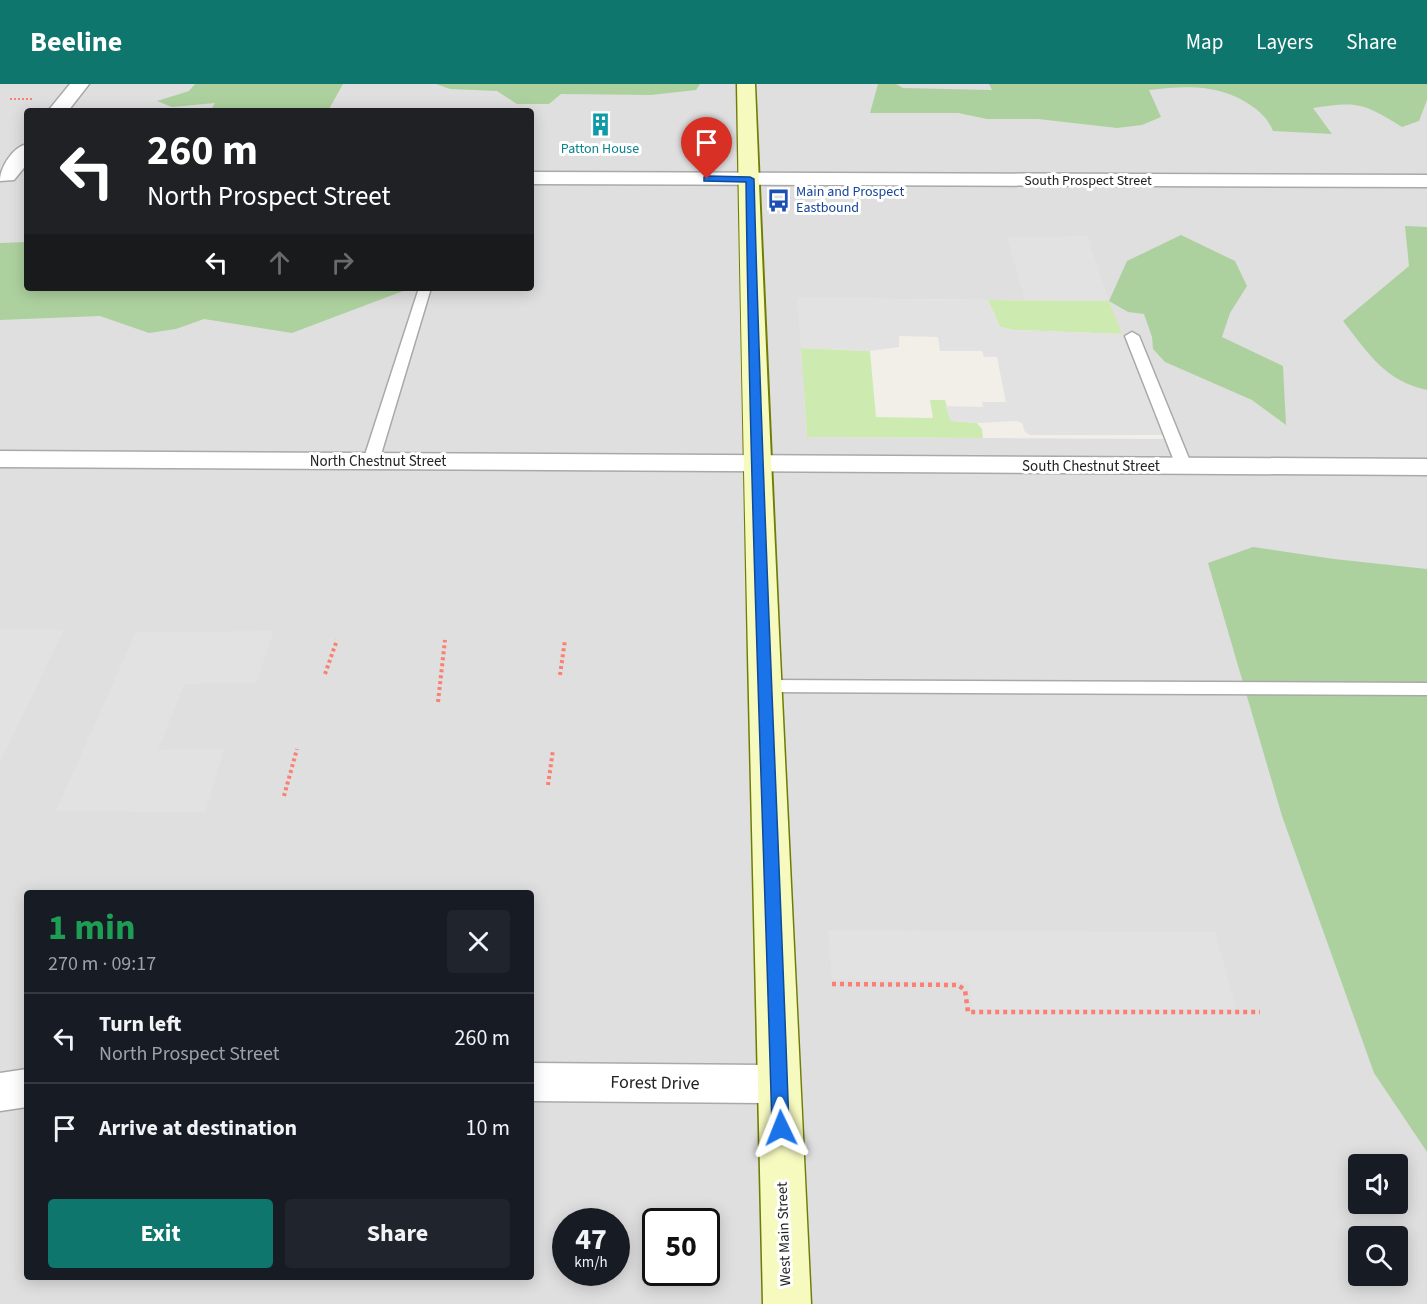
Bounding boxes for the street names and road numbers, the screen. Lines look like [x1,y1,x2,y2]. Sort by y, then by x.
street label: South Prospect Street [1024,171,1152,191]
street label: North Chestnut Street [310,451,446,472]
street label: South Chestnut Street [1022,456,1160,477]
street label: Forest Drive [610,1070,700,1096]
street label: West Main Street [772,1182,796,1286]

